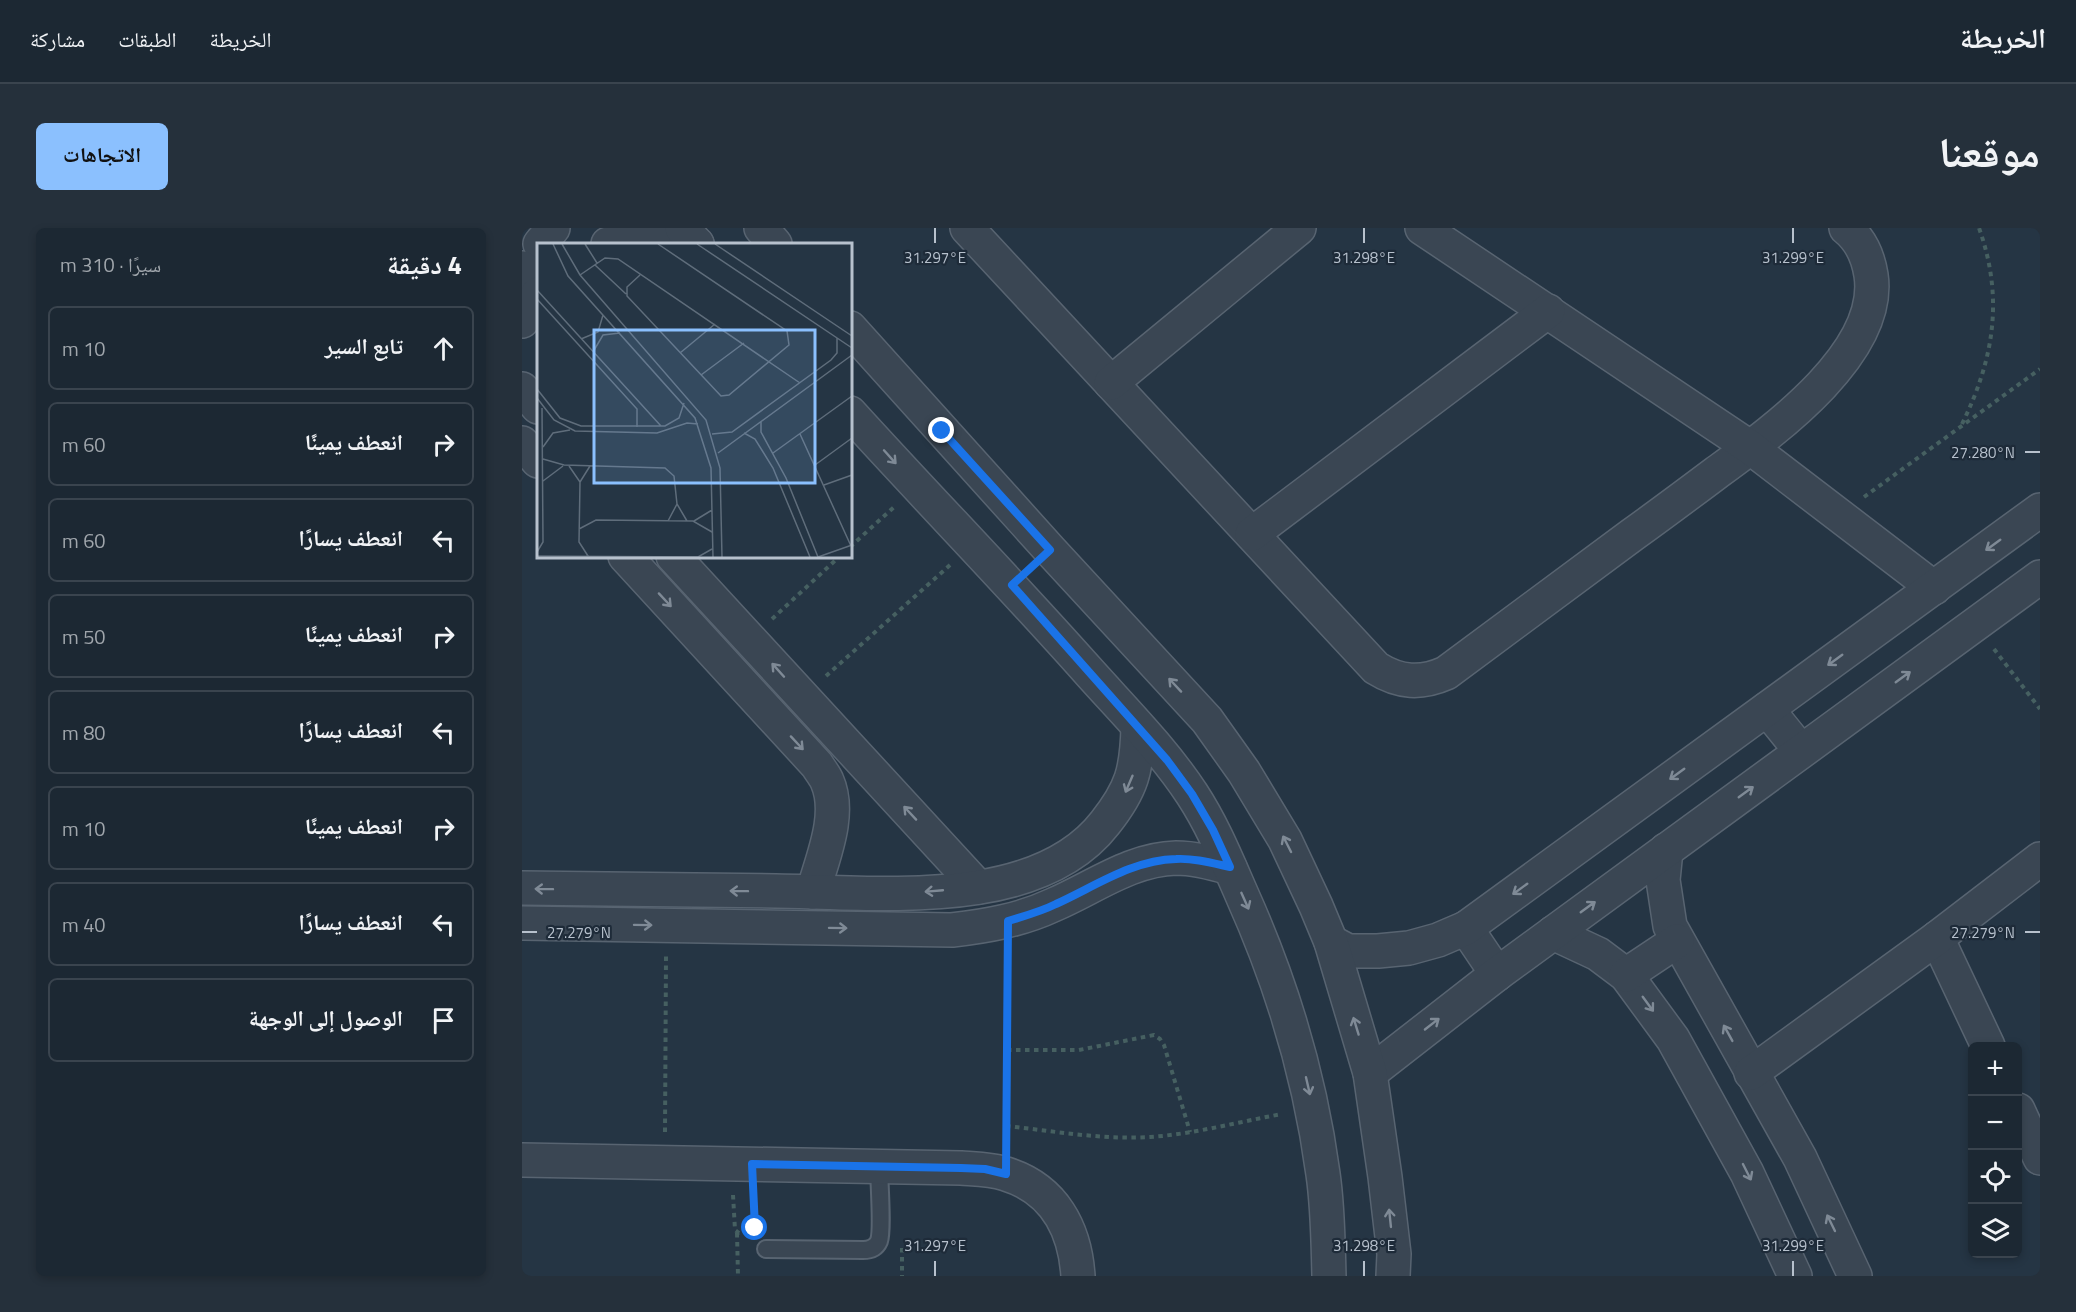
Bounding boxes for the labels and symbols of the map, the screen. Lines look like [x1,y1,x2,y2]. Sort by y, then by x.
inset map [537,243,852,558]
text: 31.297°E [904,246,966,269]
text: 31.298°E [1333,246,1395,269]
text: 31.299°E [1762,246,1824,269]
route end [928,417,954,443]
text: 27.280°N [1951,441,2015,464]
one-way arrow [883,449,897,464]
one-way arrow [1985,539,2001,551]
one-way arrow [658,592,672,607]
one-way arrow [1828,654,1844,666]
one-way arrow [771,662,785,677]
one-way arrow [1895,671,1911,683]
one-way arrow [1168,678,1182,693]
one-way arrow [789,735,803,750]
one-way arrow [1670,768,1686,781]
one-way arrow [1123,775,1134,793]
one-way arrow [1737,786,1753,798]
one-way arrow [903,806,917,821]
one-way arrow [1281,836,1292,854]
one-way arrow [534,883,554,894]
one-way arrow [1512,883,1528,895]
one-way arrow [729,885,749,897]
one-way arrow [924,886,944,897]
one-way arrow [1240,892,1252,910]
one-way arrow [1580,901,1596,913]
one-way arrow [633,919,653,931]
text: 27.279°N [547,921,611,944]
text: 27.279°N [1951,921,2015,944]
one-way arrow [828,923,848,934]
one-way arrow [1641,996,1654,1012]
one-way arrow [1350,1017,1361,1036]
one-way arrow [1424,1017,1440,1030]
one-way arrow [1722,1025,1734,1042]
one-way arrow [1302,1076,1314,1095]
one-way arrow [1741,1163,1753,1181]
one-way arrow [1384,1208,1395,1228]
route start [741,1214,767,1240]
one-way arrow [1825,1214,1837,1232]
text: 31.297°E [904,1234,966,1257]
text: 31.298°E [1333,1234,1395,1257]
text: 31.299°E [1762,1234,1824,1257]

